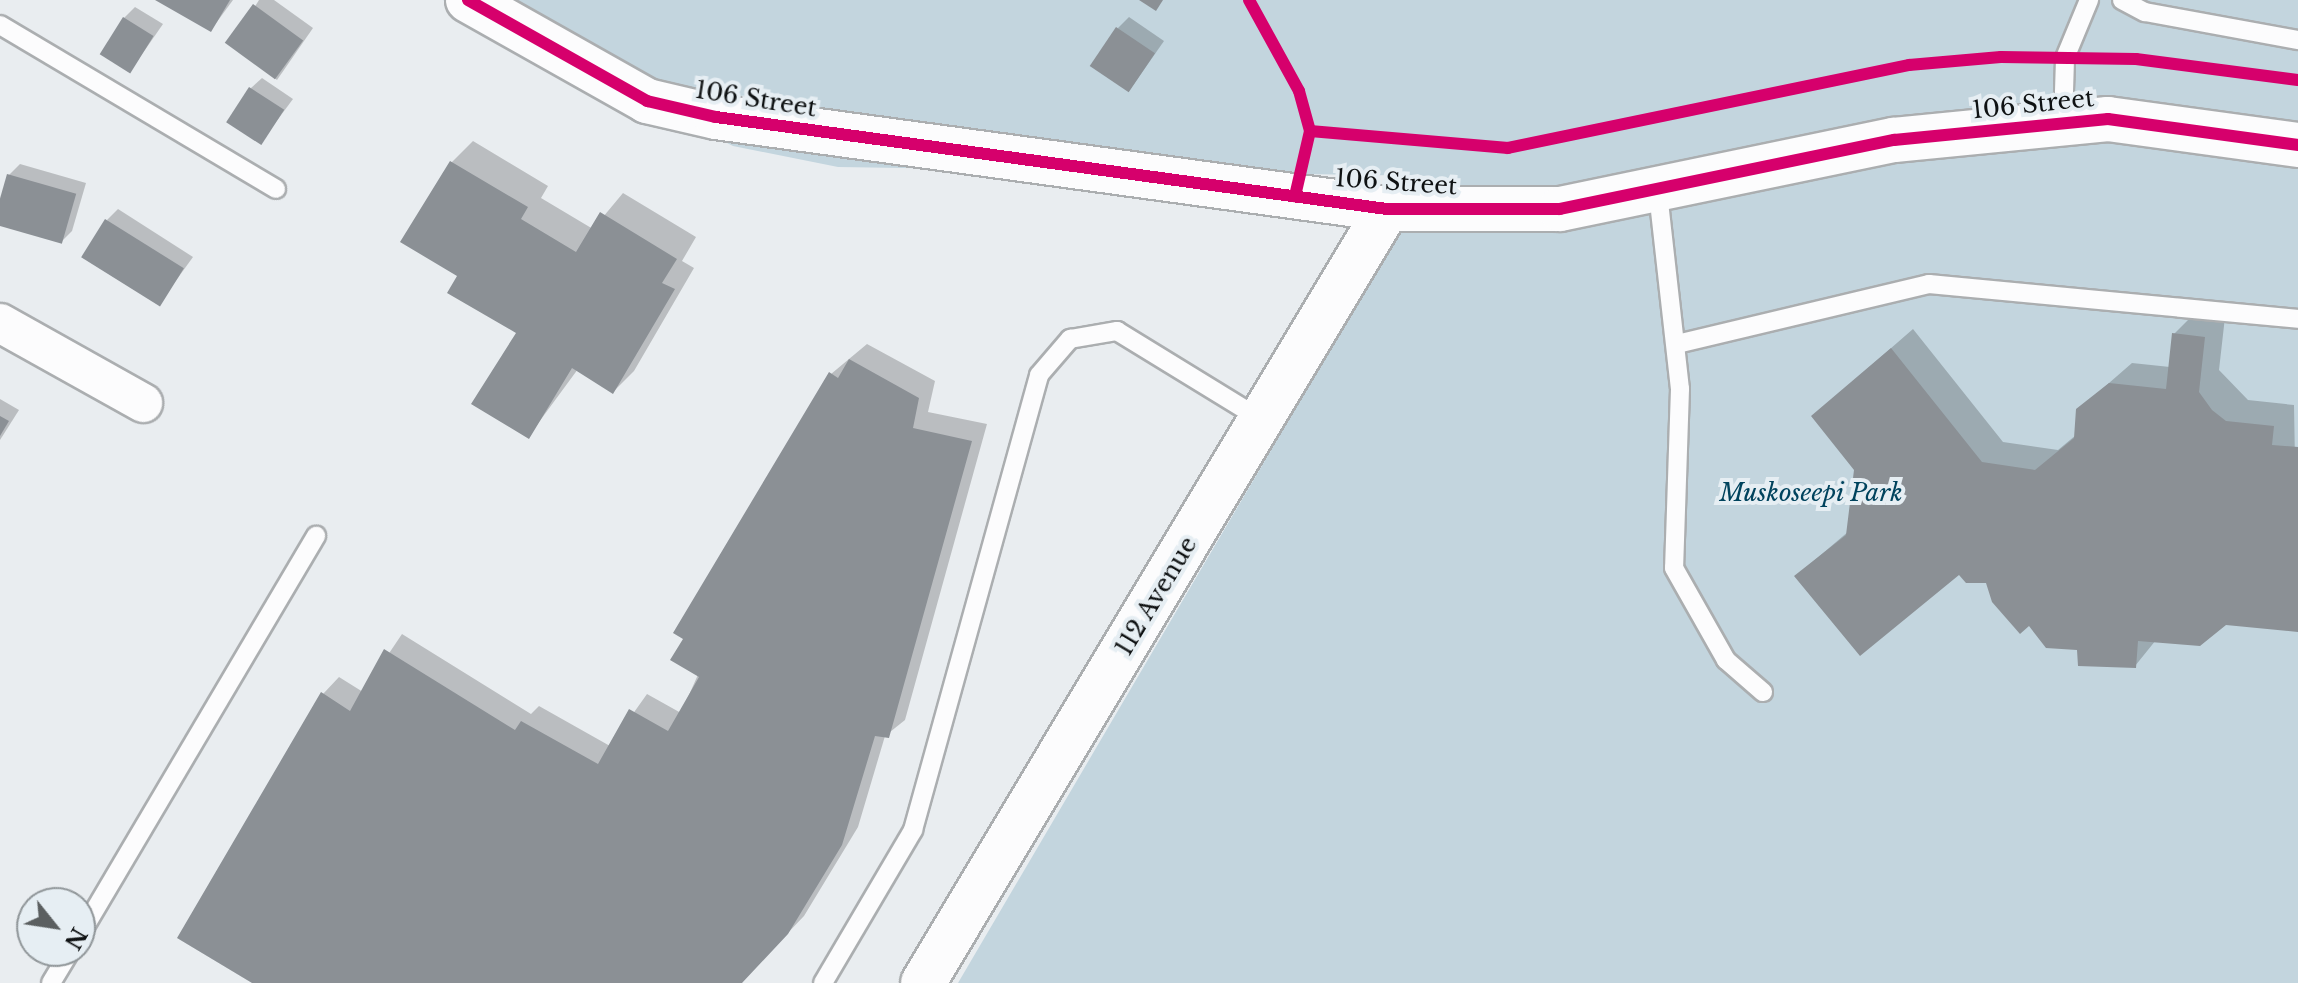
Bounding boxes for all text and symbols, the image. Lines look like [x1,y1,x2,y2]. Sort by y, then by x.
street label: 106 Street [693,75,819,123]
street label: 106 Street [1971,83,2095,125]
street label: 106 Street [1334,163,1458,201]
park label: Muskoseepi Park [1719,479,1903,507]
street label: 112 Avenue [1109,531,1203,661]
north arrow [16,887,96,967]
text: N [59,923,92,954]

